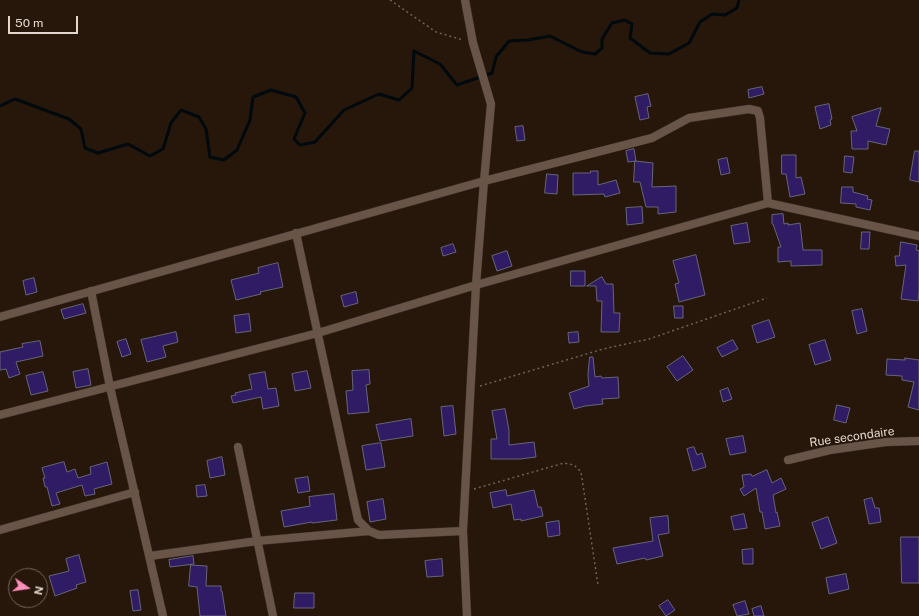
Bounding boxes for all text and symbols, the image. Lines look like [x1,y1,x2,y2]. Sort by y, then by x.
scale bar [10,8,80,34]
text: 50 m [15,16,43,30]
street label: Rue secondaire [808,424,896,450]
north arrow [8,568,48,608]
text: N [32,585,46,596]

